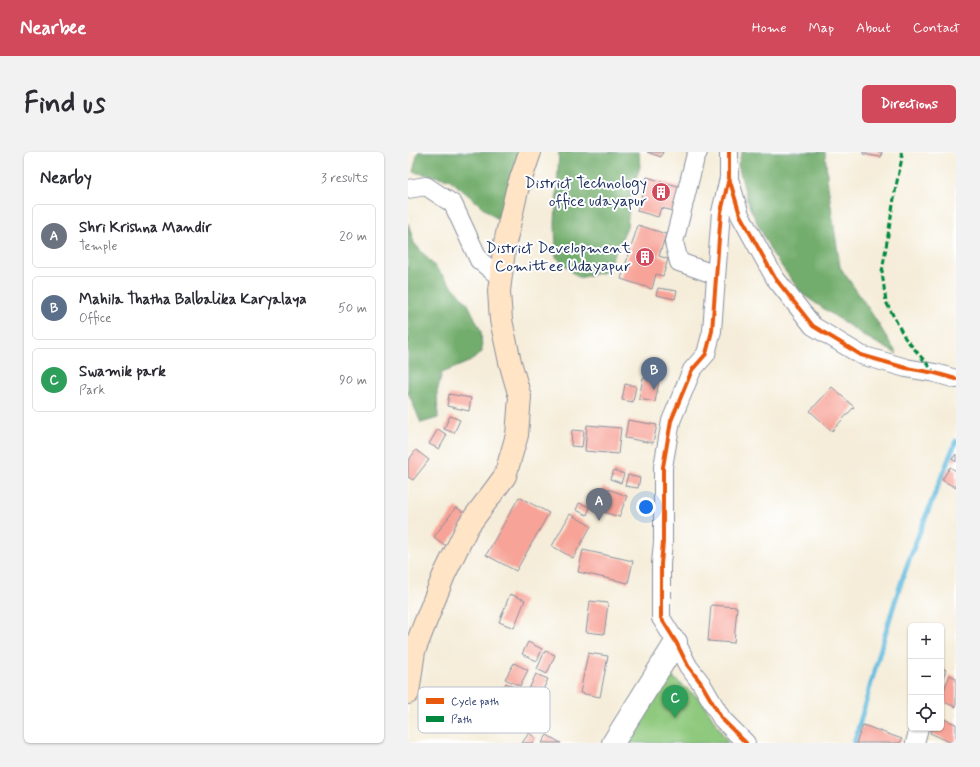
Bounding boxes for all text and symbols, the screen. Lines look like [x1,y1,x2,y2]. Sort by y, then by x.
text: Nearbee [20,16,86,41]
text: Home [752,19,786,37]
text: Map [808,19,834,37]
text: About [856,19,891,37]
text: Contact [913,19,960,37]
button: Directions [862,85,956,123]
text: Find us [24,86,105,123]
text: Nearby [40,167,92,189]
text: 3 results [321,170,368,187]
place label: District Technology office udayapur [525,173,647,212]
building icon: District Technology office udayapur [650,181,672,203]
text: Shri Krishna Mandir [79,218,212,238]
text: A [50,228,58,245]
text: 20 m [339,228,367,245]
text: Temple [79,238,117,255]
place label: District Development Comittee Udayapur [486,238,632,277]
building icon: District Development Comittee Udayapur [634,246,656,268]
text: Mahila Thatha Balbalika Karyalaya [79,290,307,310]
text: B [50,300,58,317]
text: 50 m [338,300,367,317]
text: Office [79,310,111,327]
pin: B [641,357,667,390]
text: Swamik park [79,362,166,382]
text: C [49,372,59,389]
text: 90 m [339,372,367,389]
text: Park [79,382,105,399]
pin: A [586,488,612,521]
your location [636,497,656,517]
map controls [908,623,944,731]
button: + [908,623,944,659]
button: − [908,659,944,695]
pin: C [662,685,688,718]
legend [418,687,550,733]
text: Cycle path [451,695,499,709]
button: locate [908,695,944,731]
text: Path [451,713,472,727]

